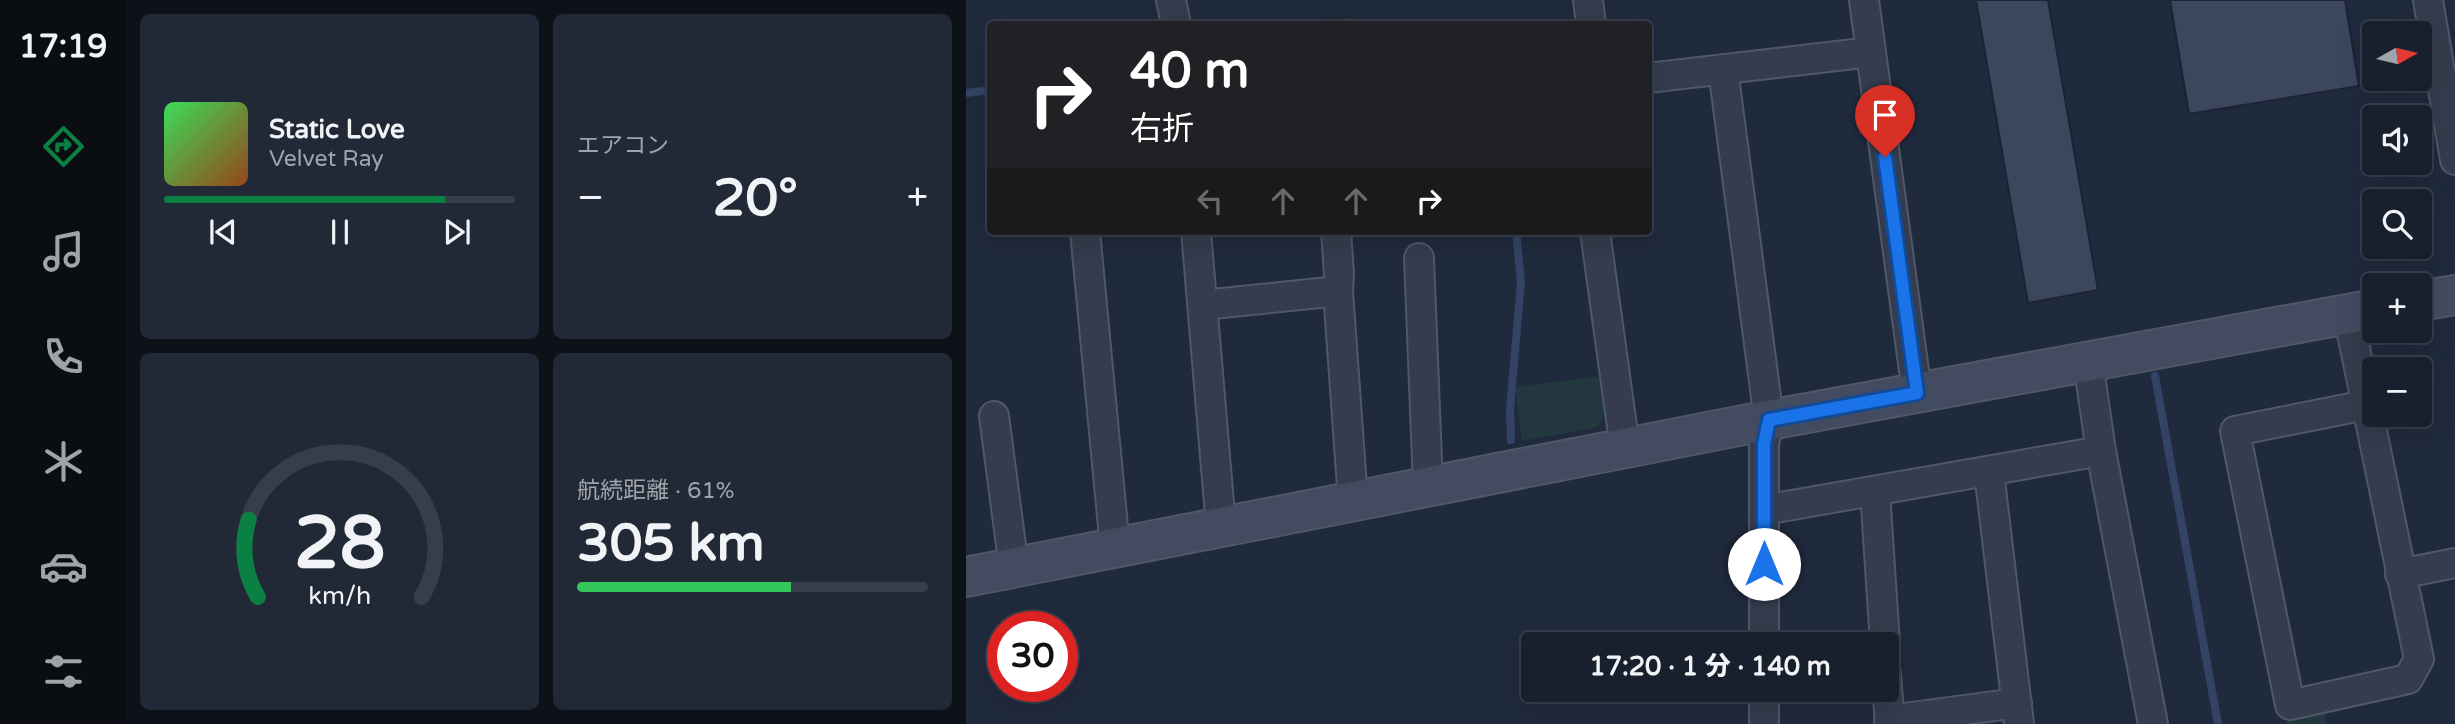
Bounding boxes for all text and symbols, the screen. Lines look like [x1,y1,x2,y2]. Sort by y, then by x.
north arrow [2362,21,2432,91]
map controls [2362,21,2432,427]
text: 17:19 [19,28,107,66]
text: 40 m [1130,42,1249,101]
icon: right [1015,49,1106,140]
pin [1855,85,1915,157]
icon: arrive [1866,96,1904,134]
button: sound [2362,105,2432,175]
text: 右折 [1130,110,1194,148]
text: Static Love [269,114,405,145]
icon: directions [39,122,88,171]
text: エアコン [577,132,669,160]
text: Velvet Ray [269,145,384,173]
text: 20° [713,167,798,230]
text: − [577,175,604,221]
text: + [907,175,928,221]
icon: left [1191,182,1229,220]
icon: ahead [1264,182,1302,220]
icon: ahead [1337,182,1375,220]
icon: right [1410,182,1448,220]
button: search [2362,189,2432,259]
icon: previous [204,213,242,251]
icon: pause [321,213,359,251]
icon: next [438,213,476,251]
icon: music [39,227,88,276]
button: + [2362,273,2432,343]
icon: phone [39,332,88,381]
button: − [2362,357,2432,427]
icon: climate [39,437,88,486]
text: 航続距離 · 61% [577,477,735,505]
text: 28 [294,501,385,589]
text: 305 km [577,512,765,575]
position arrow [1727,527,1801,601]
icon: car [39,542,88,591]
text: km/h [308,581,371,611]
speed limit sign: 30 [987,611,1078,702]
icon: filters [39,647,88,696]
text: 17:20 · 1 分 · 140 m [1589,651,1831,682]

